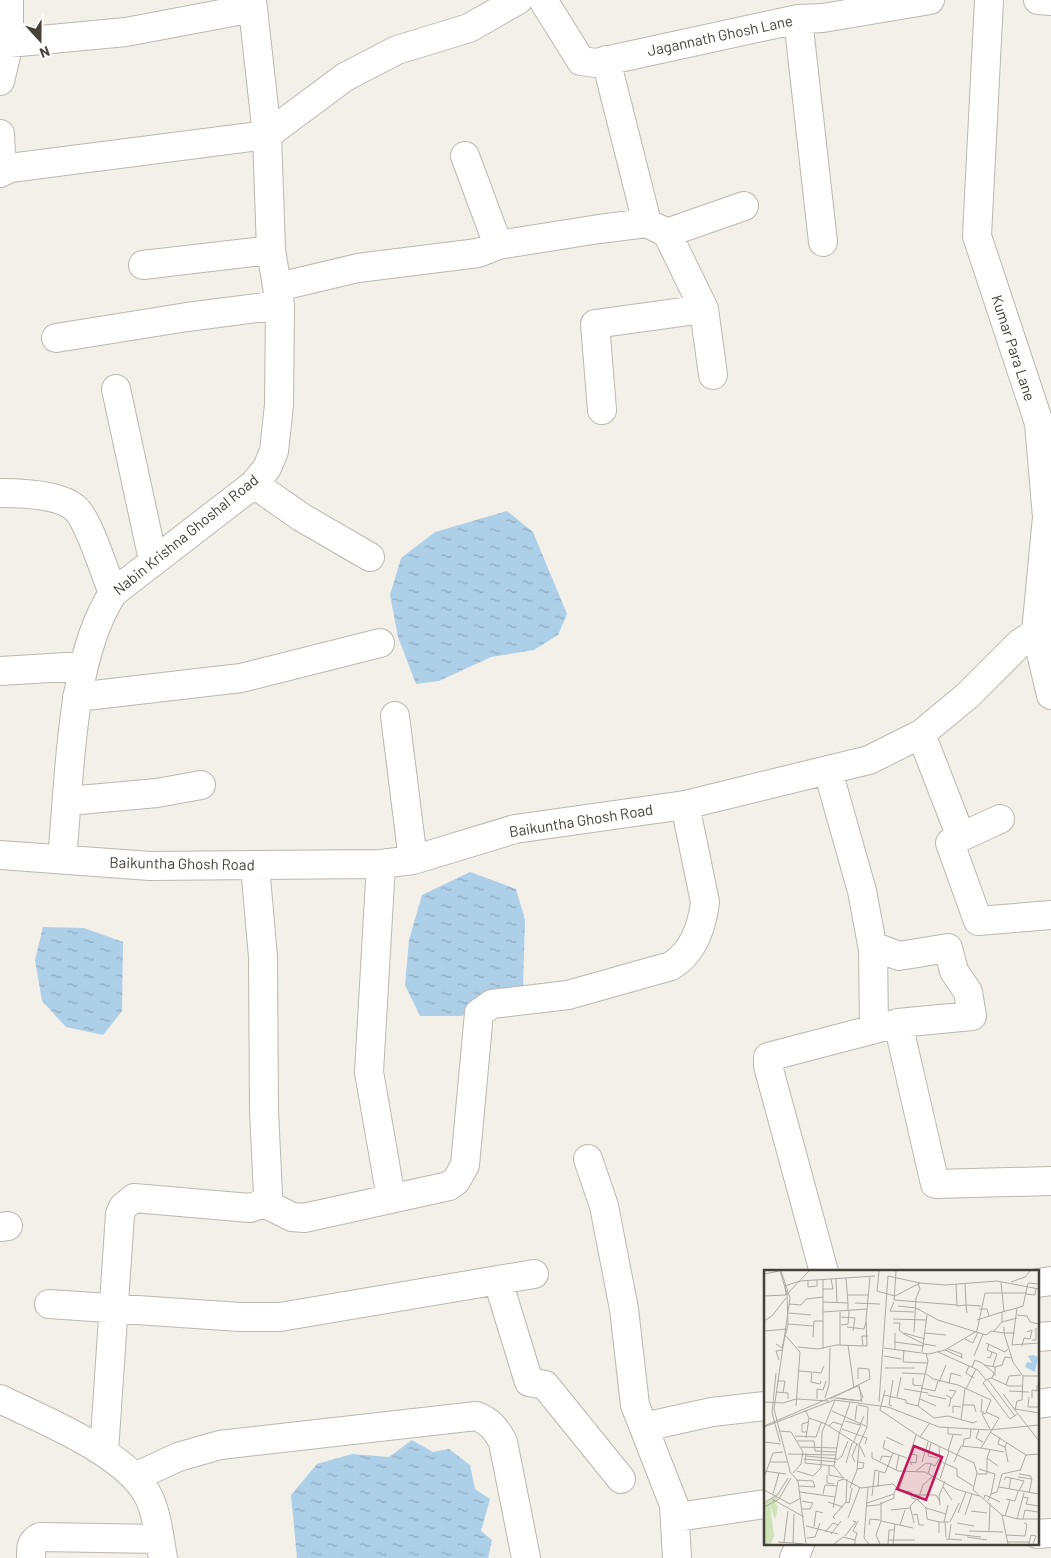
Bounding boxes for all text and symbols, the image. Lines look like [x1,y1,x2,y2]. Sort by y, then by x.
street label: Jagannath Ghosh Lane [645,11,794,59]
north arrow [15,15,65,65]
text: N [37,43,52,62]
street label: Kumar Para Lane [988,292,1040,403]
street label: Nabin Krishna Ghoshal Road [109,470,261,598]
street label: Baikuntha Ghosh Road [508,800,654,840]
street label: Baikuntha Ghosh Road [109,853,255,873]
inset map [764,1270,1038,1546]

